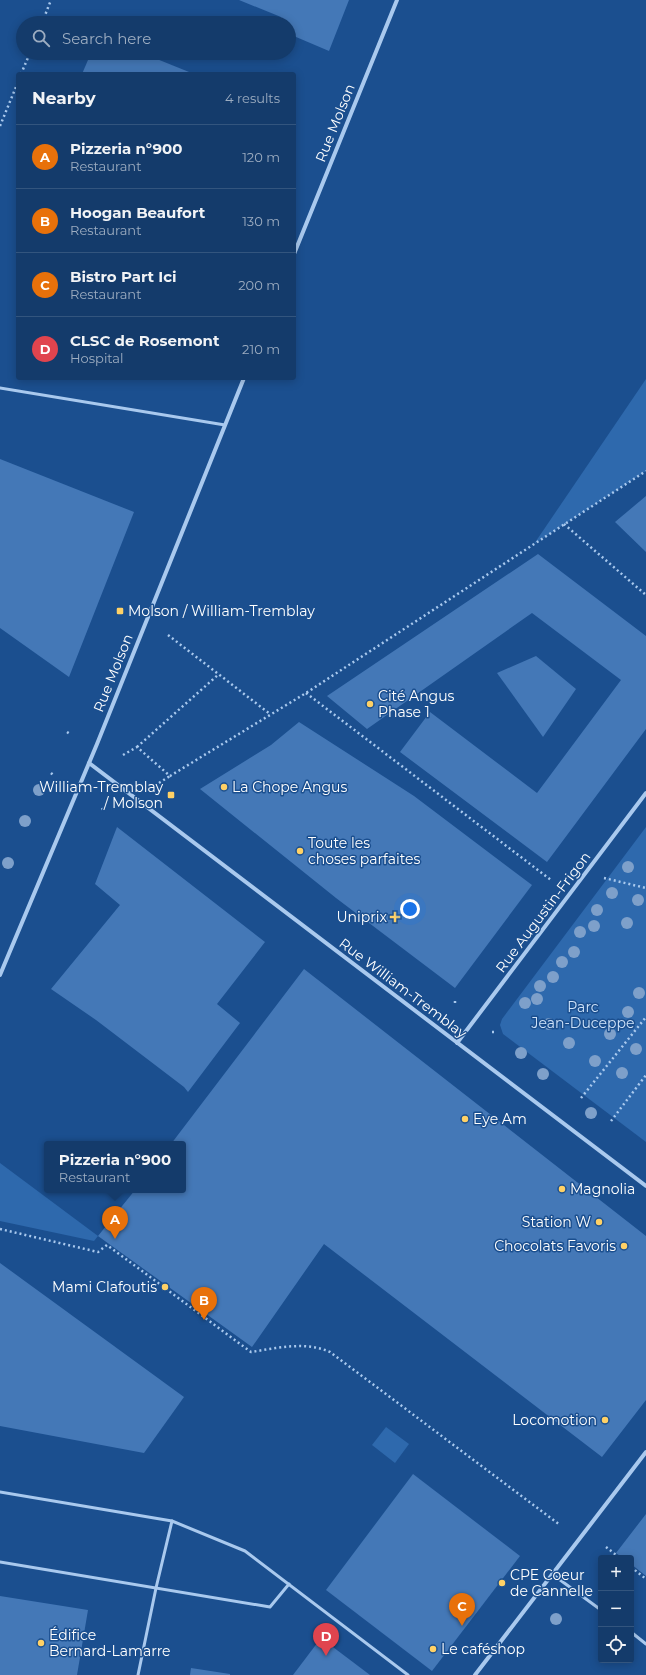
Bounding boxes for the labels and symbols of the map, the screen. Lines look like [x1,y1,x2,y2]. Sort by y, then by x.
street label: Rue Molson [311,81,359,165]
place label: Molson / William-Tremblay [128,602,315,620]
marker: Molson / William-Tremblay [115,606,125,616]
street label: Rue Molson [89,631,137,715]
place label: Cité Angus Phase 1 [378,687,455,721]
marker: Cité Angus Phase 1 [365,699,375,709]
place label: William-Tremblay / Molson [39,778,163,812]
place label: La Chope Angus [232,778,347,796]
marker: La Chope Angus [219,782,229,792]
marker: William-Tremblay / Molson [166,790,176,800]
place label: Toute les choses parfaites [308,834,421,868]
marker: Toute les choses parfaites [295,846,305,856]
street label: Rue Augustin-Frigon [492,848,594,976]
your location [400,899,420,919]
place label: Uniprix [336,908,388,926]
marker: Uniprix [390,912,400,922]
street label: Rue William-Tremblay [336,934,471,1042]
park label: Parc Jean-Duceppe [531,998,634,1032]
place label: Eye Am [473,1110,527,1128]
marker: Eye Am [460,1114,470,1124]
place label: Magnolia [570,1180,635,1198]
marker: Magnolia [557,1184,567,1194]
pin: A [102,1206,128,1239]
place label: Station W [522,1213,591,1231]
marker: Station W [594,1217,604,1227]
place label: Chocolats Favoris [494,1237,616,1255]
marker: Chocolats Favoris [619,1241,629,1251]
place label: Mami Clafoutis [52,1278,157,1296]
marker: Mami Clafoutis [160,1282,170,1292]
pin: B [191,1287,217,1320]
place label: Locomotion [512,1411,597,1429]
marker: Locomotion [600,1415,610,1425]
place label: CPE Coeur de Cannelle [510,1566,593,1600]
marker: CPE Coeur de Cannelle [497,1578,507,1588]
pin: C [449,1593,475,1626]
pin: D [313,1623,339,1656]
place label: Édifice Bernard-Lamarre [49,1626,171,1660]
marker: Édifice Bernard-Lamarre [36,1638,46,1648]
place label: Le caféshop [441,1640,525,1658]
marker: Le caféshop [428,1644,438,1654]

